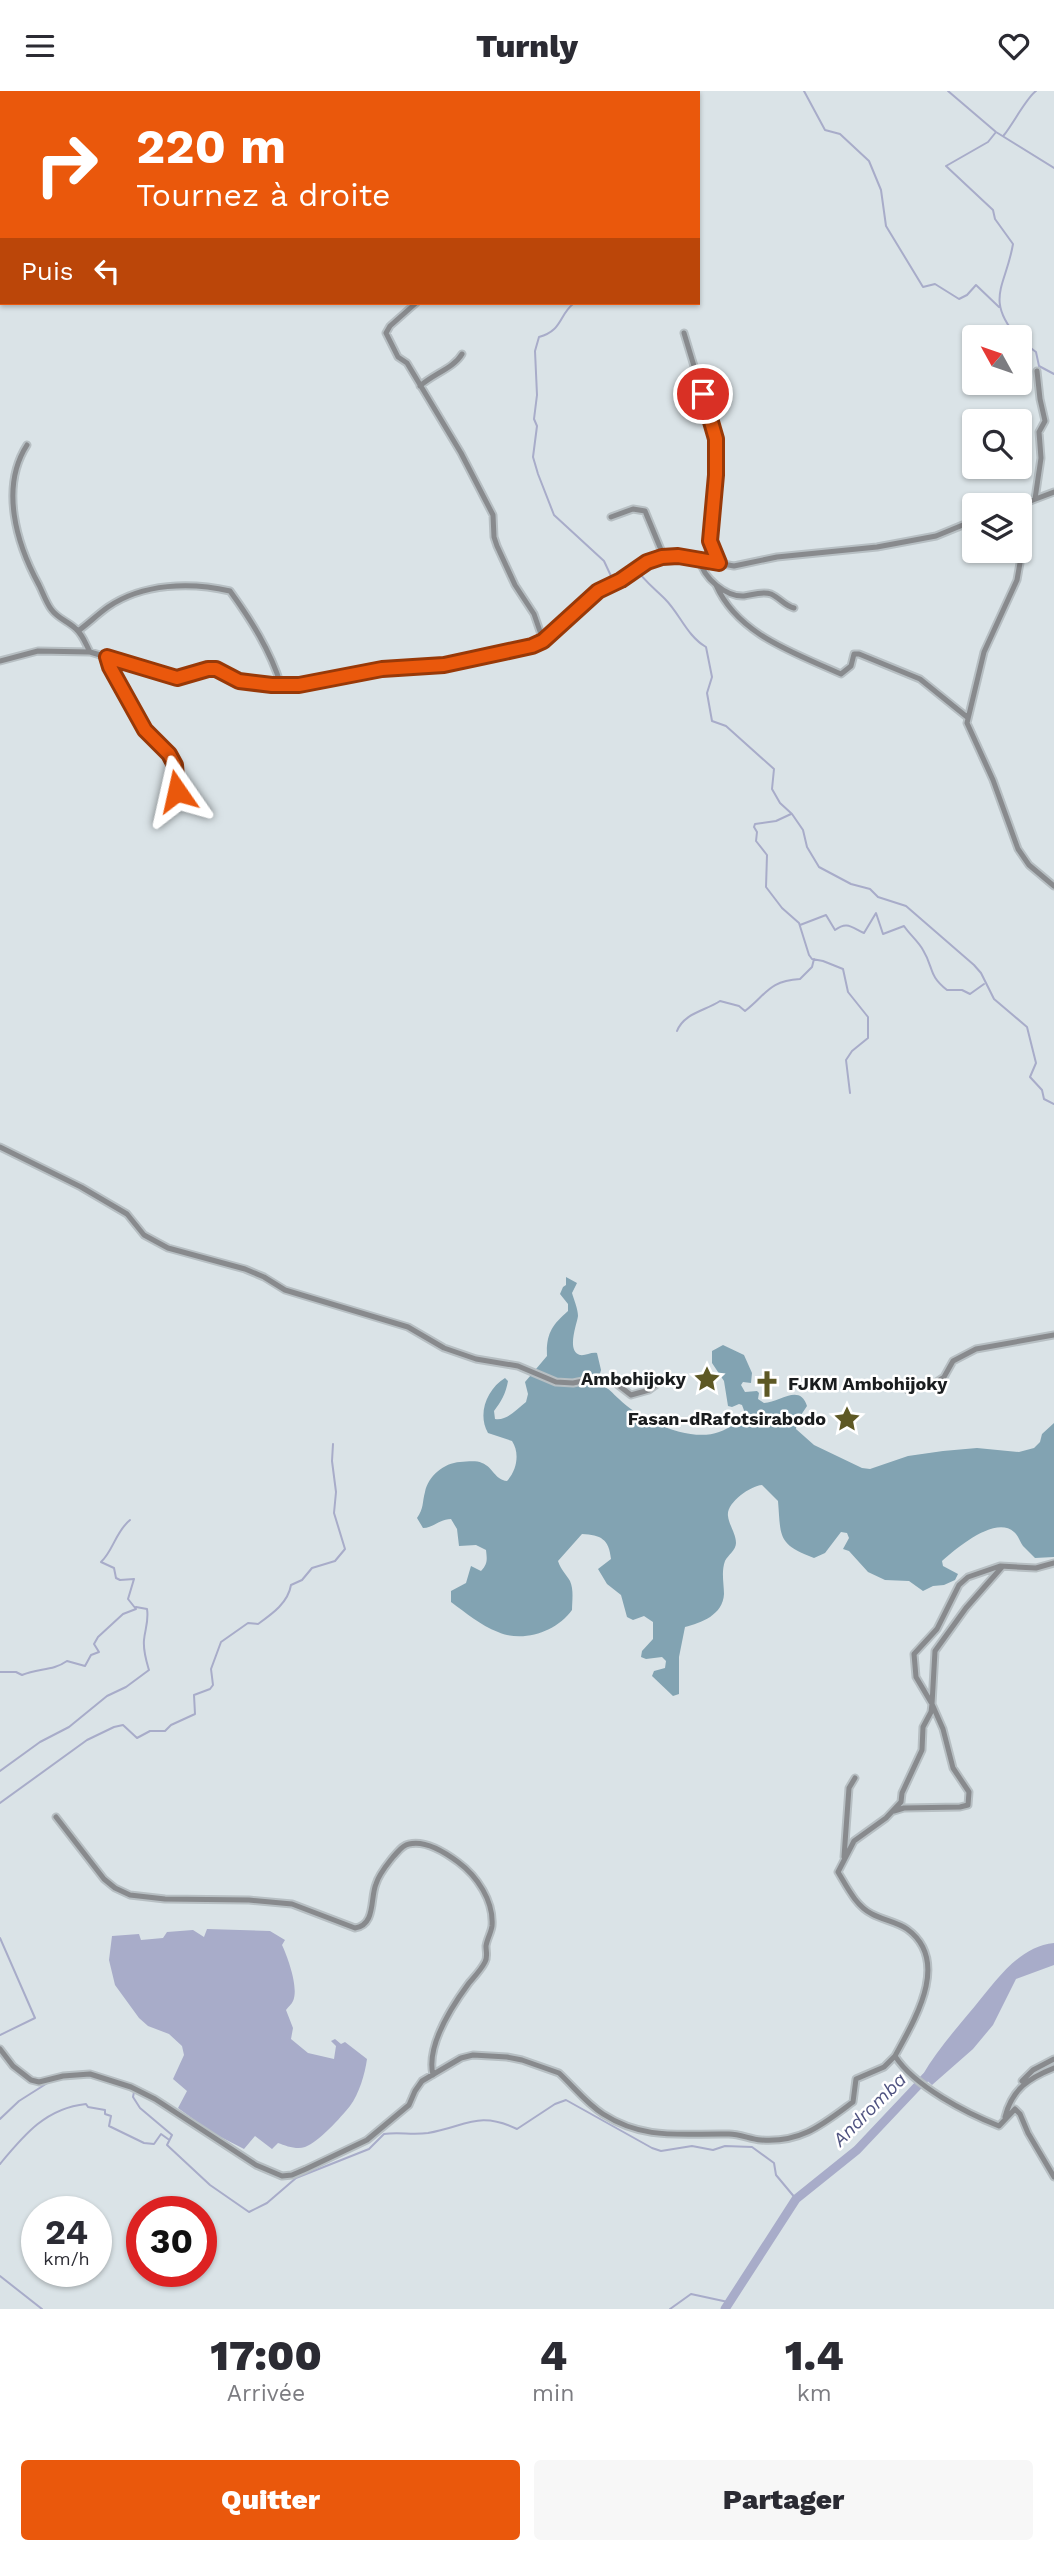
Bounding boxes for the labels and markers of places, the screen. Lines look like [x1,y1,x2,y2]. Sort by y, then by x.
pin [673,364,733,424]
place icon: Ambohijoky [692,1364,722,1394]
place label: Ambohijoky [581,1368,687,1389]
church icon: FJKM Ambohijoky [752,1369,782,1399]
place label: FJKM Ambohijoky [788,1373,948,1394]
place icon: Fasan-dRafotsirabodo [832,1404,862,1434]
place label: Fasan-dRafotsirabodo [628,1408,826,1429]

